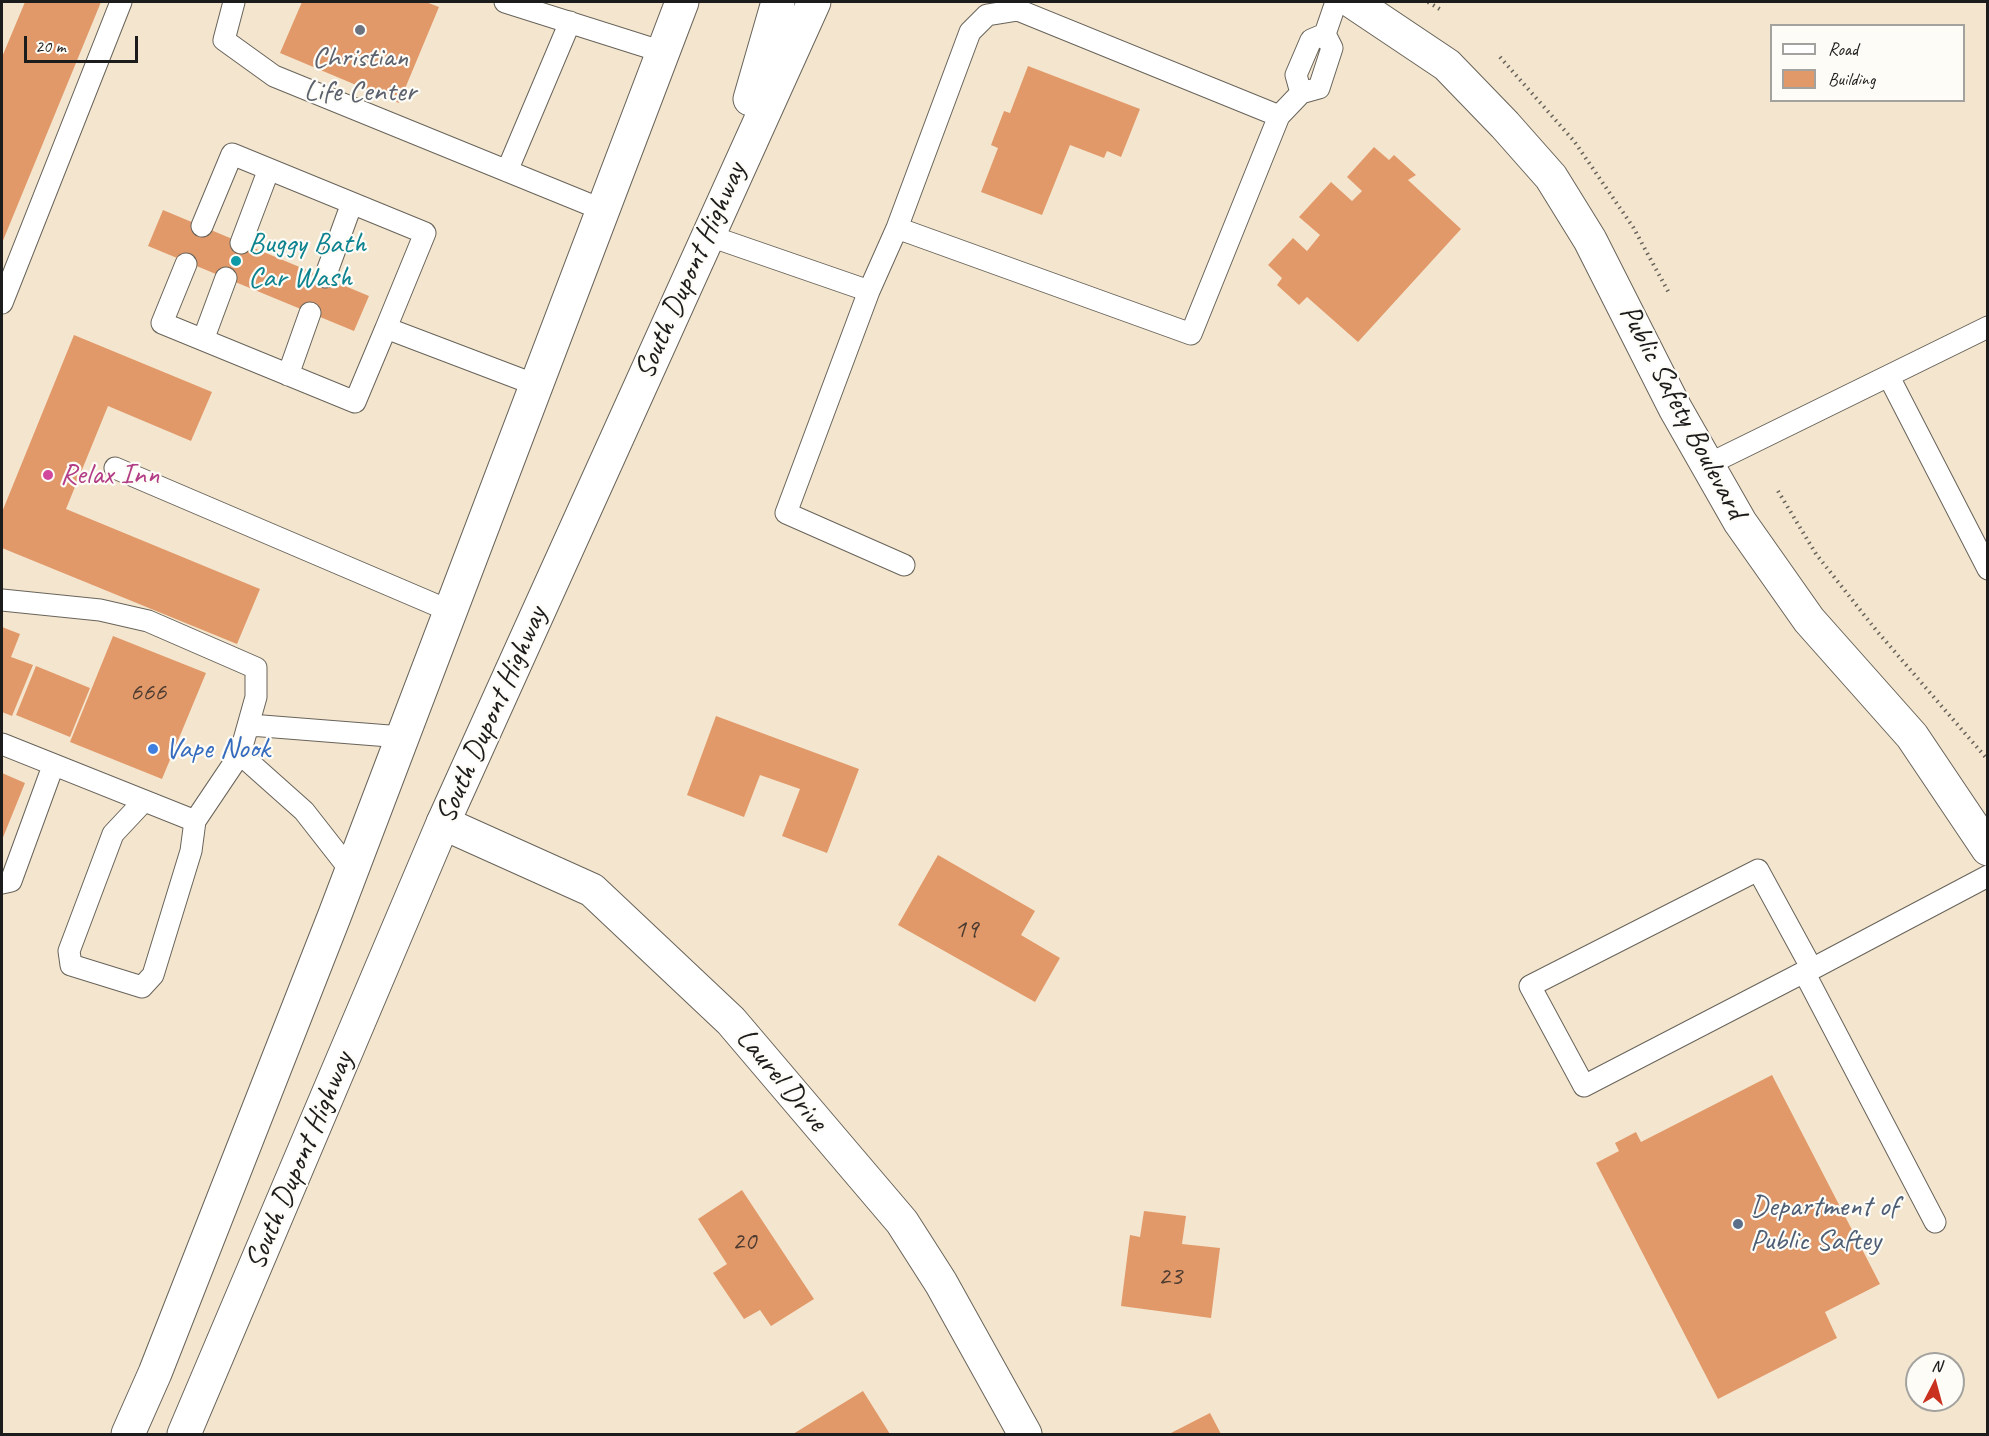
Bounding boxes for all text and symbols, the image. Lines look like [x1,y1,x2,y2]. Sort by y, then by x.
marker: Christian Life Center [353,23,367,37]
scale bar [27,24,141,62]
legend [1770,24,1965,102]
text: 20 m [35,35,66,57]
text: Road [1828,38,1858,60]
place label: Christian Life Center [304,40,416,110]
text: Building [1828,68,1875,90]
street label: South Dupont Highway [627,157,755,385]
place label: Buggy Bath Car Wash [248,226,366,296]
marker: Buggy Bath Car Wash [229,254,243,268]
street label: Public Safety Boulevard [1610,299,1754,525]
place label: Relax Inn [60,457,159,493]
marker: Relax Inn [41,468,55,482]
street label: South Dupont Highway [428,601,556,829]
house number: 666 [130,677,166,709]
place label: Vape Nook [165,731,270,767]
marker: Vape Nook [146,742,160,756]
house number: 19 [954,914,978,946]
street label: Laurel Drive [727,1021,835,1139]
street label: South Dupont Highway [238,1047,362,1275]
place label: Department of Public Saftey [1750,1189,1898,1260]
marker: Department of Public Saftey [1731,1217,1745,1231]
house number: 20 [732,1226,756,1258]
house number: 23 [1158,1261,1182,1293]
north arrow [1905,1352,1965,1412]
text: N [1931,1356,1943,1377]

